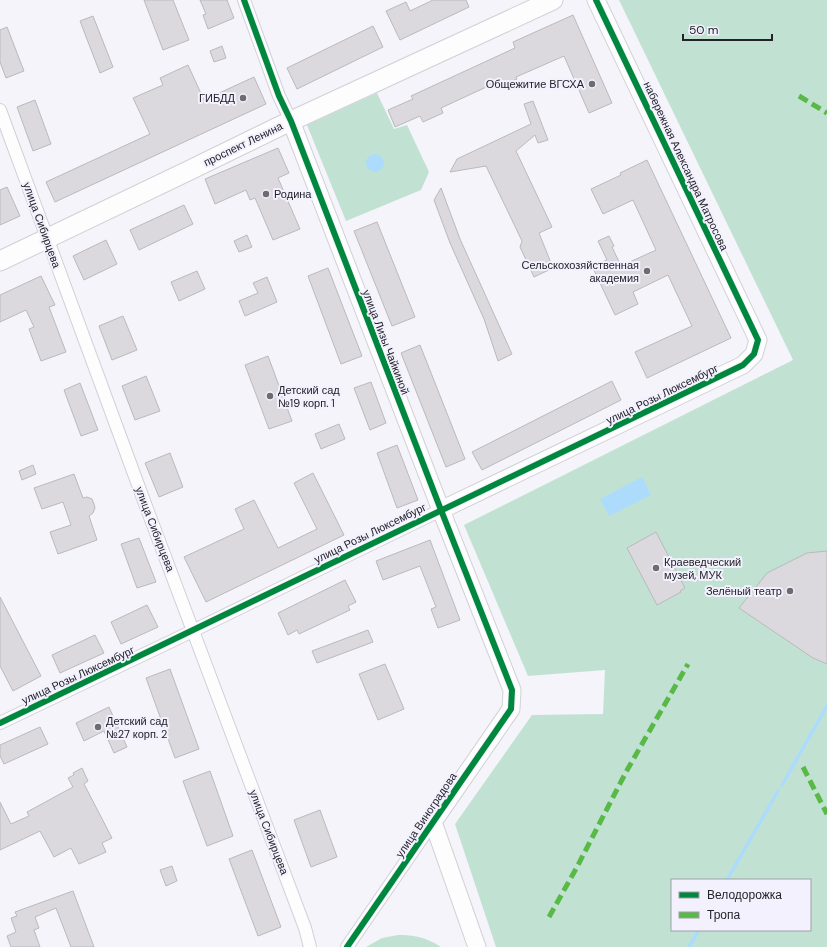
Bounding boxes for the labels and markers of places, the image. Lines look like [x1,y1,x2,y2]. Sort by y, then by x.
place label: Общежитие ВГСХА [486,77,585,91]
marker: Общежитие ВГСХА [587,79,597,89]
place label: ГИБДД [199,91,236,105]
marker: ГИБДД [238,93,248,103]
place label: Родина [274,187,312,201]
marker: Родина [261,189,271,199]
place label: Сельскохозяйственная академия [522,258,639,285]
marker: Сельскохозяйственная академия [642,266,652,276]
place label: Детский сад №19 корп. 1 [278,383,340,410]
marker: Детский сад №19 корп. 1 [265,391,275,401]
place label: Краеведческий музей, МУК [664,555,741,582]
marker: Краеведческий музей, МУК [651,563,661,573]
place label: Зелёный театр [706,584,782,598]
marker: Зелёный театр [785,586,795,596]
place label: Детский сад №27 корп. 2 [106,714,168,741]
marker: Детский сад №27 корп. 2 [93,722,103,732]

